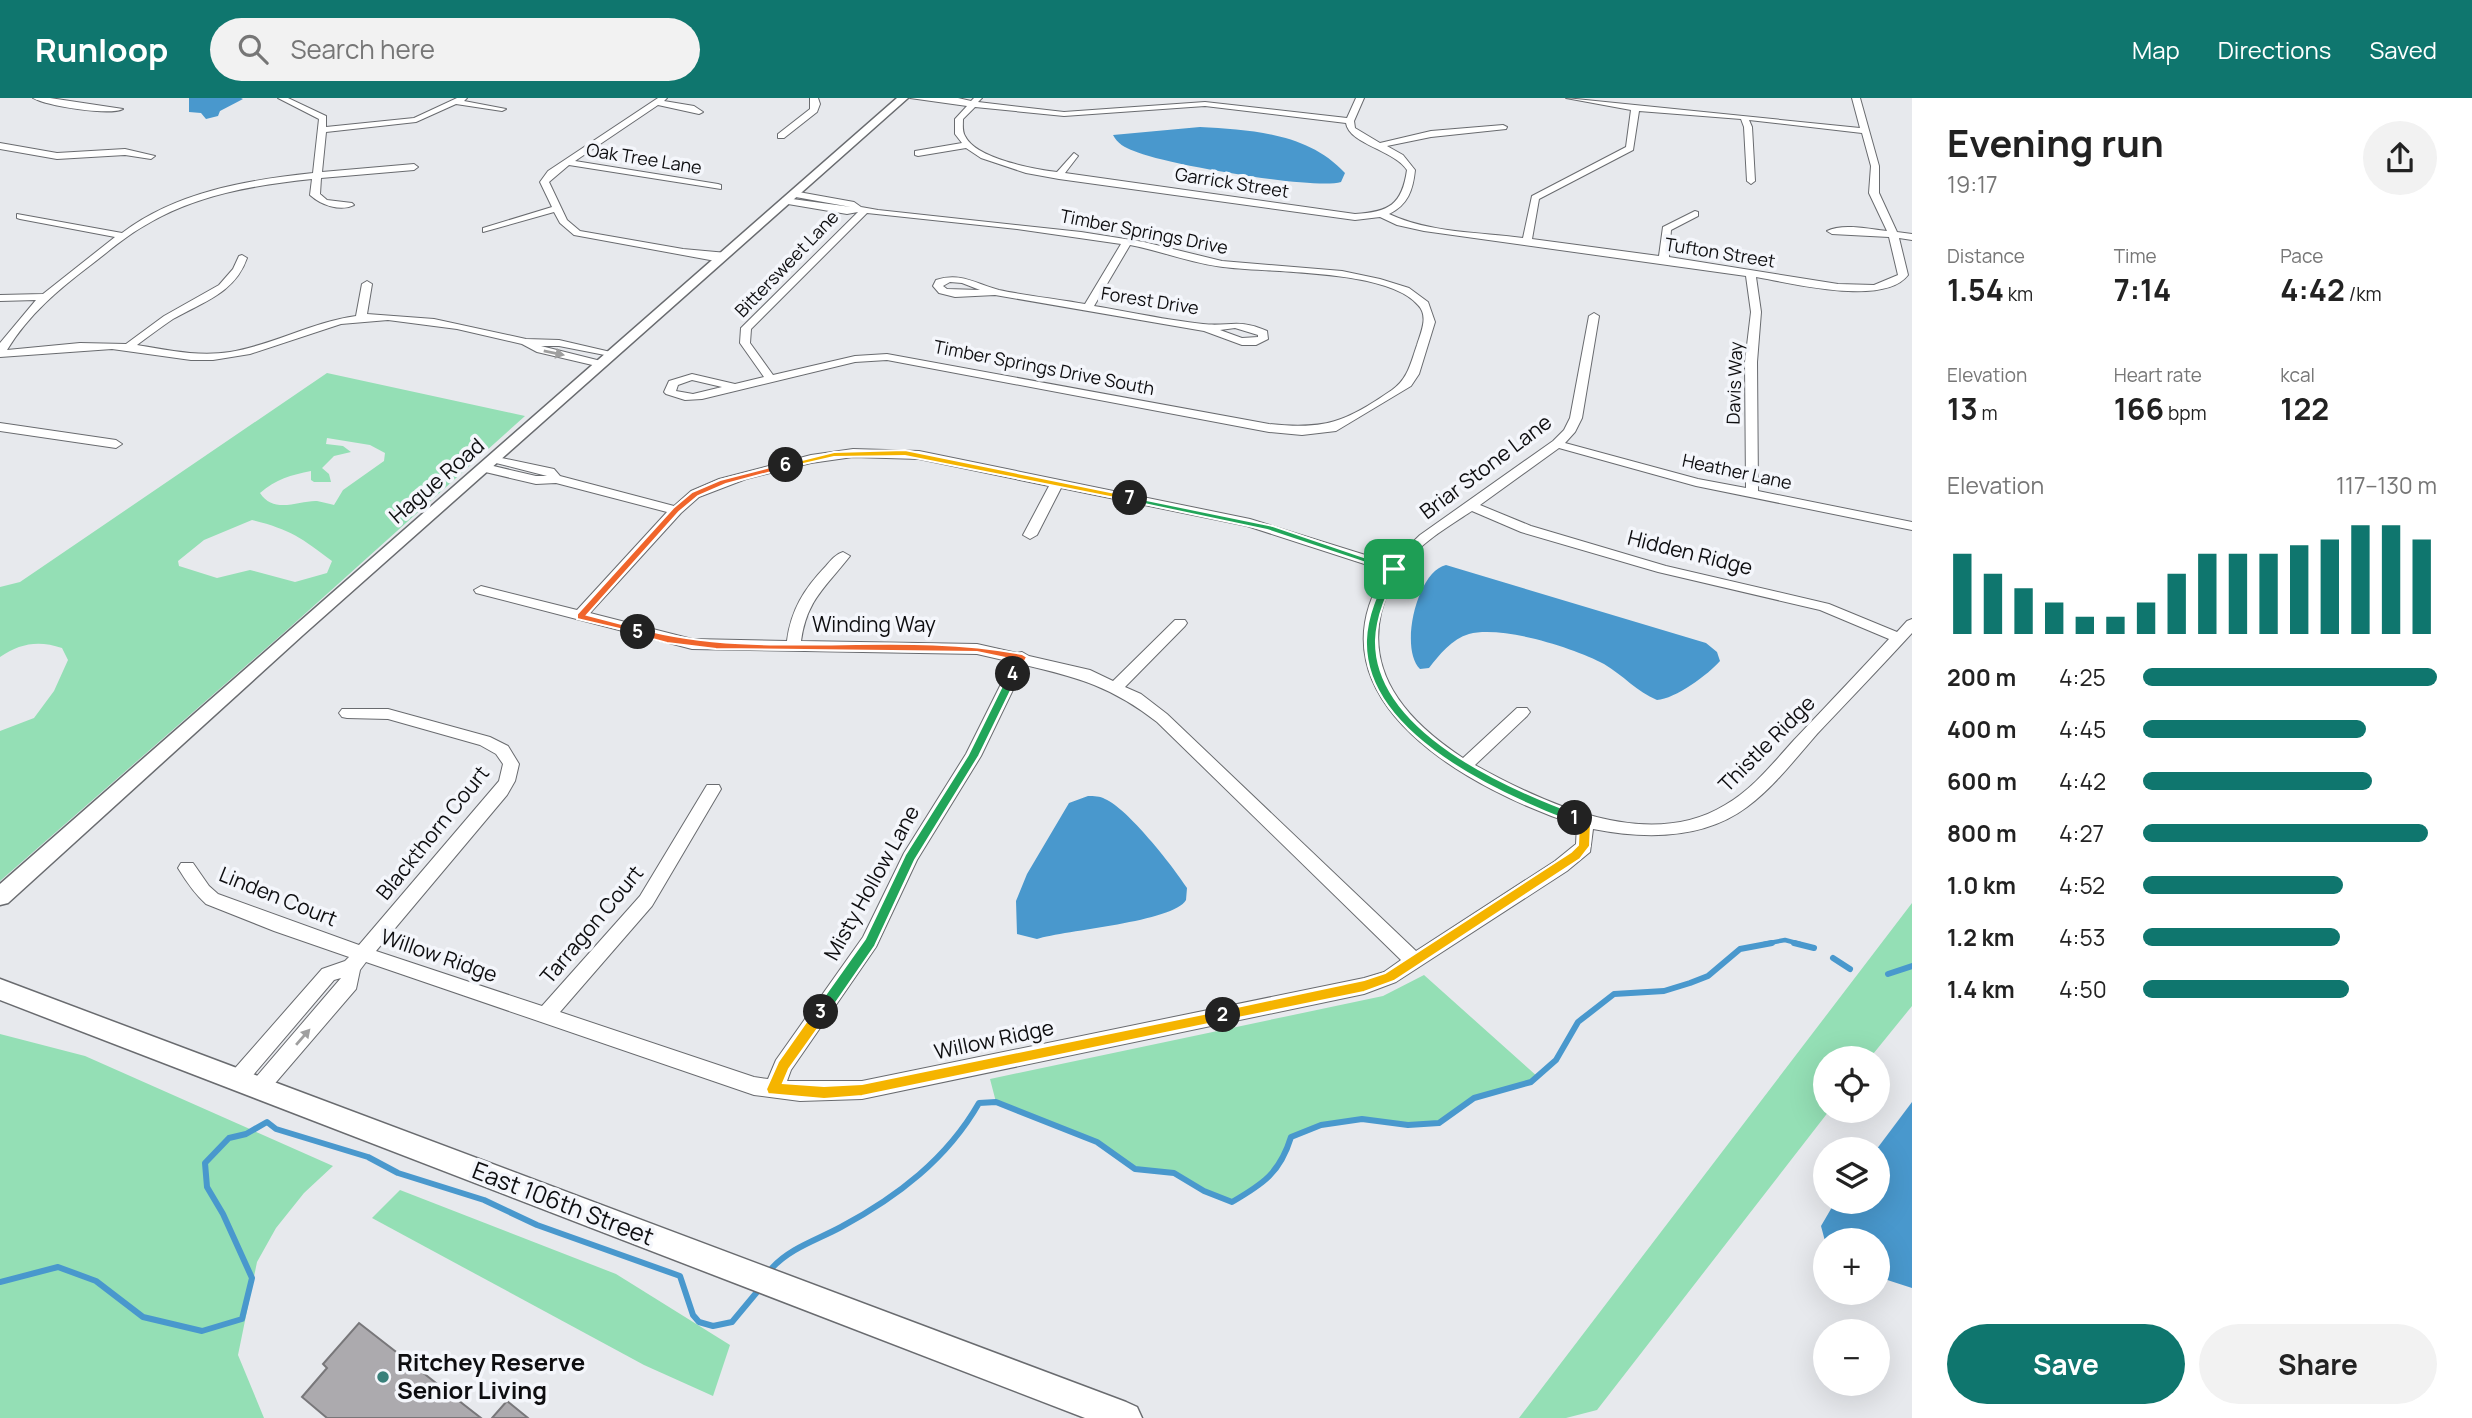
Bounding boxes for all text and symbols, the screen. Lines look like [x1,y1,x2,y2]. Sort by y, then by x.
search box [210,18,700,81]
text: Runloop [35,27,168,72]
icon: search [234,30,272,68]
text: Search here [290,31,435,67]
text: Map [2132,33,2180,66]
text: Directions [2218,33,2331,66]
text: Saved [2369,33,2437,66]
text: Evening run [1947,116,2164,168]
button: share [2363,121,2437,195]
street label: Oak Tree Lane [585,137,704,179]
street label: Garrick Street [1173,161,1291,203]
text: 19:17 [1947,168,1998,200]
street label: Timber Springs Drive [1058,203,1230,259]
street label: Bittersweet Lane [729,205,844,322]
street label: Tufton Street [1663,231,1777,273]
text: Distance [1947,243,2025,269]
text: Time [2114,243,2157,269]
text: Pace [2280,243,2323,269]
text: 1.54 [1947,269,2004,310]
text: 7:14 [2114,269,2171,310]
text: 4:42 [2280,269,2345,310]
street label: Forest Drive [1100,280,1201,320]
text: km [2004,281,2033,307]
text: /km [2345,281,2382,307]
street label: Timber Springs Drive South [932,334,1157,400]
street label: Davis Way [1721,341,1747,425]
one-way arrow [543,348,565,359]
text: Elevation [1947,362,2027,388]
text: Heart rate [2114,362,2202,388]
text: kcal [2280,362,2315,388]
text: 13 [1947,388,1978,429]
text: 166 [2114,388,2164,429]
text: 122 [2280,388,2329,429]
text: m [1978,400,1998,426]
text: bpm [2164,400,2207,426]
street label: Briar Stone Lane [1414,407,1557,525]
street label: Hague Road [383,431,490,529]
pin: 6 [768,448,804,482]
street label: Heather Lane [1680,448,1794,494]
text: 6 [780,451,791,477]
text: Elevation [1947,469,2044,501]
text: 117–130 m [2336,469,2437,501]
pin: 7 [1112,480,1148,516]
text: 7 [1124,484,1135,510]
street label: Hidden Ridge [1625,523,1756,581]
pin [1364,539,1424,599]
icon: arrive [1375,550,1413,588]
street label: Winding Way [812,610,936,638]
pin: 5 [620,614,656,650]
text: 5 [632,618,643,644]
pin: 4 [996,656,1030,692]
text: 4 [1007,660,1018,686]
text: 200 m [1947,661,2016,693]
text: 4:25 [2059,661,2106,693]
street label: Thistle Ridge [1712,689,1821,798]
text: 400 m [1947,713,2017,745]
text: 4:45 [2059,713,2106,745]
street label: Blackthorn Court [369,759,495,905]
text: 600 m [1947,765,2017,797]
text: 4:42 [2059,765,2106,797]
street label: Misty Hollow Lane [817,800,925,965]
pin: 1 [1558,800,1592,836]
text: 1 [1570,804,1579,830]
text: 800 m [1947,817,2017,849]
text: 4:27 [2059,817,2104,849]
street label: Tarragon Court [533,859,649,989]
street label: Linden Court [215,860,342,932]
text: 1.0 km [1947,869,2016,901]
text: 4:52 [2059,869,2105,901]
text: 1.2 km [1947,921,2014,953]
text: 4:53 [2059,921,2105,953]
street label: Willow Ridge [377,922,501,988]
text: 1.4 km [1947,973,2015,1005]
text: 4:50 [2059,973,2107,1005]
pin: 3 [804,995,838,1030]
text: 3 [815,998,826,1024]
pin: 2 [1206,998,1240,1032]
text: 2 [1217,1001,1228,1027]
street label: Willow Ridge [931,1013,1056,1065]
one-way arrow [295,1028,311,1046]
map controls [1813,1046,1890,1396]
button: locate [1813,1046,1890,1123]
button: layers [1813,1137,1890,1214]
street label: East 106th Street [468,1153,659,1252]
button: + [1813,1228,1890,1305]
button: − [1813,1319,1890,1396]
button: Save [1947,1324,2185,1404]
button: Share [2199,1324,2437,1404]
place label: Ritchey Reserve Senior Living [397,1345,585,1406]
marker: Ritchey Reserve Senior Living [375,1369,391,1385]

